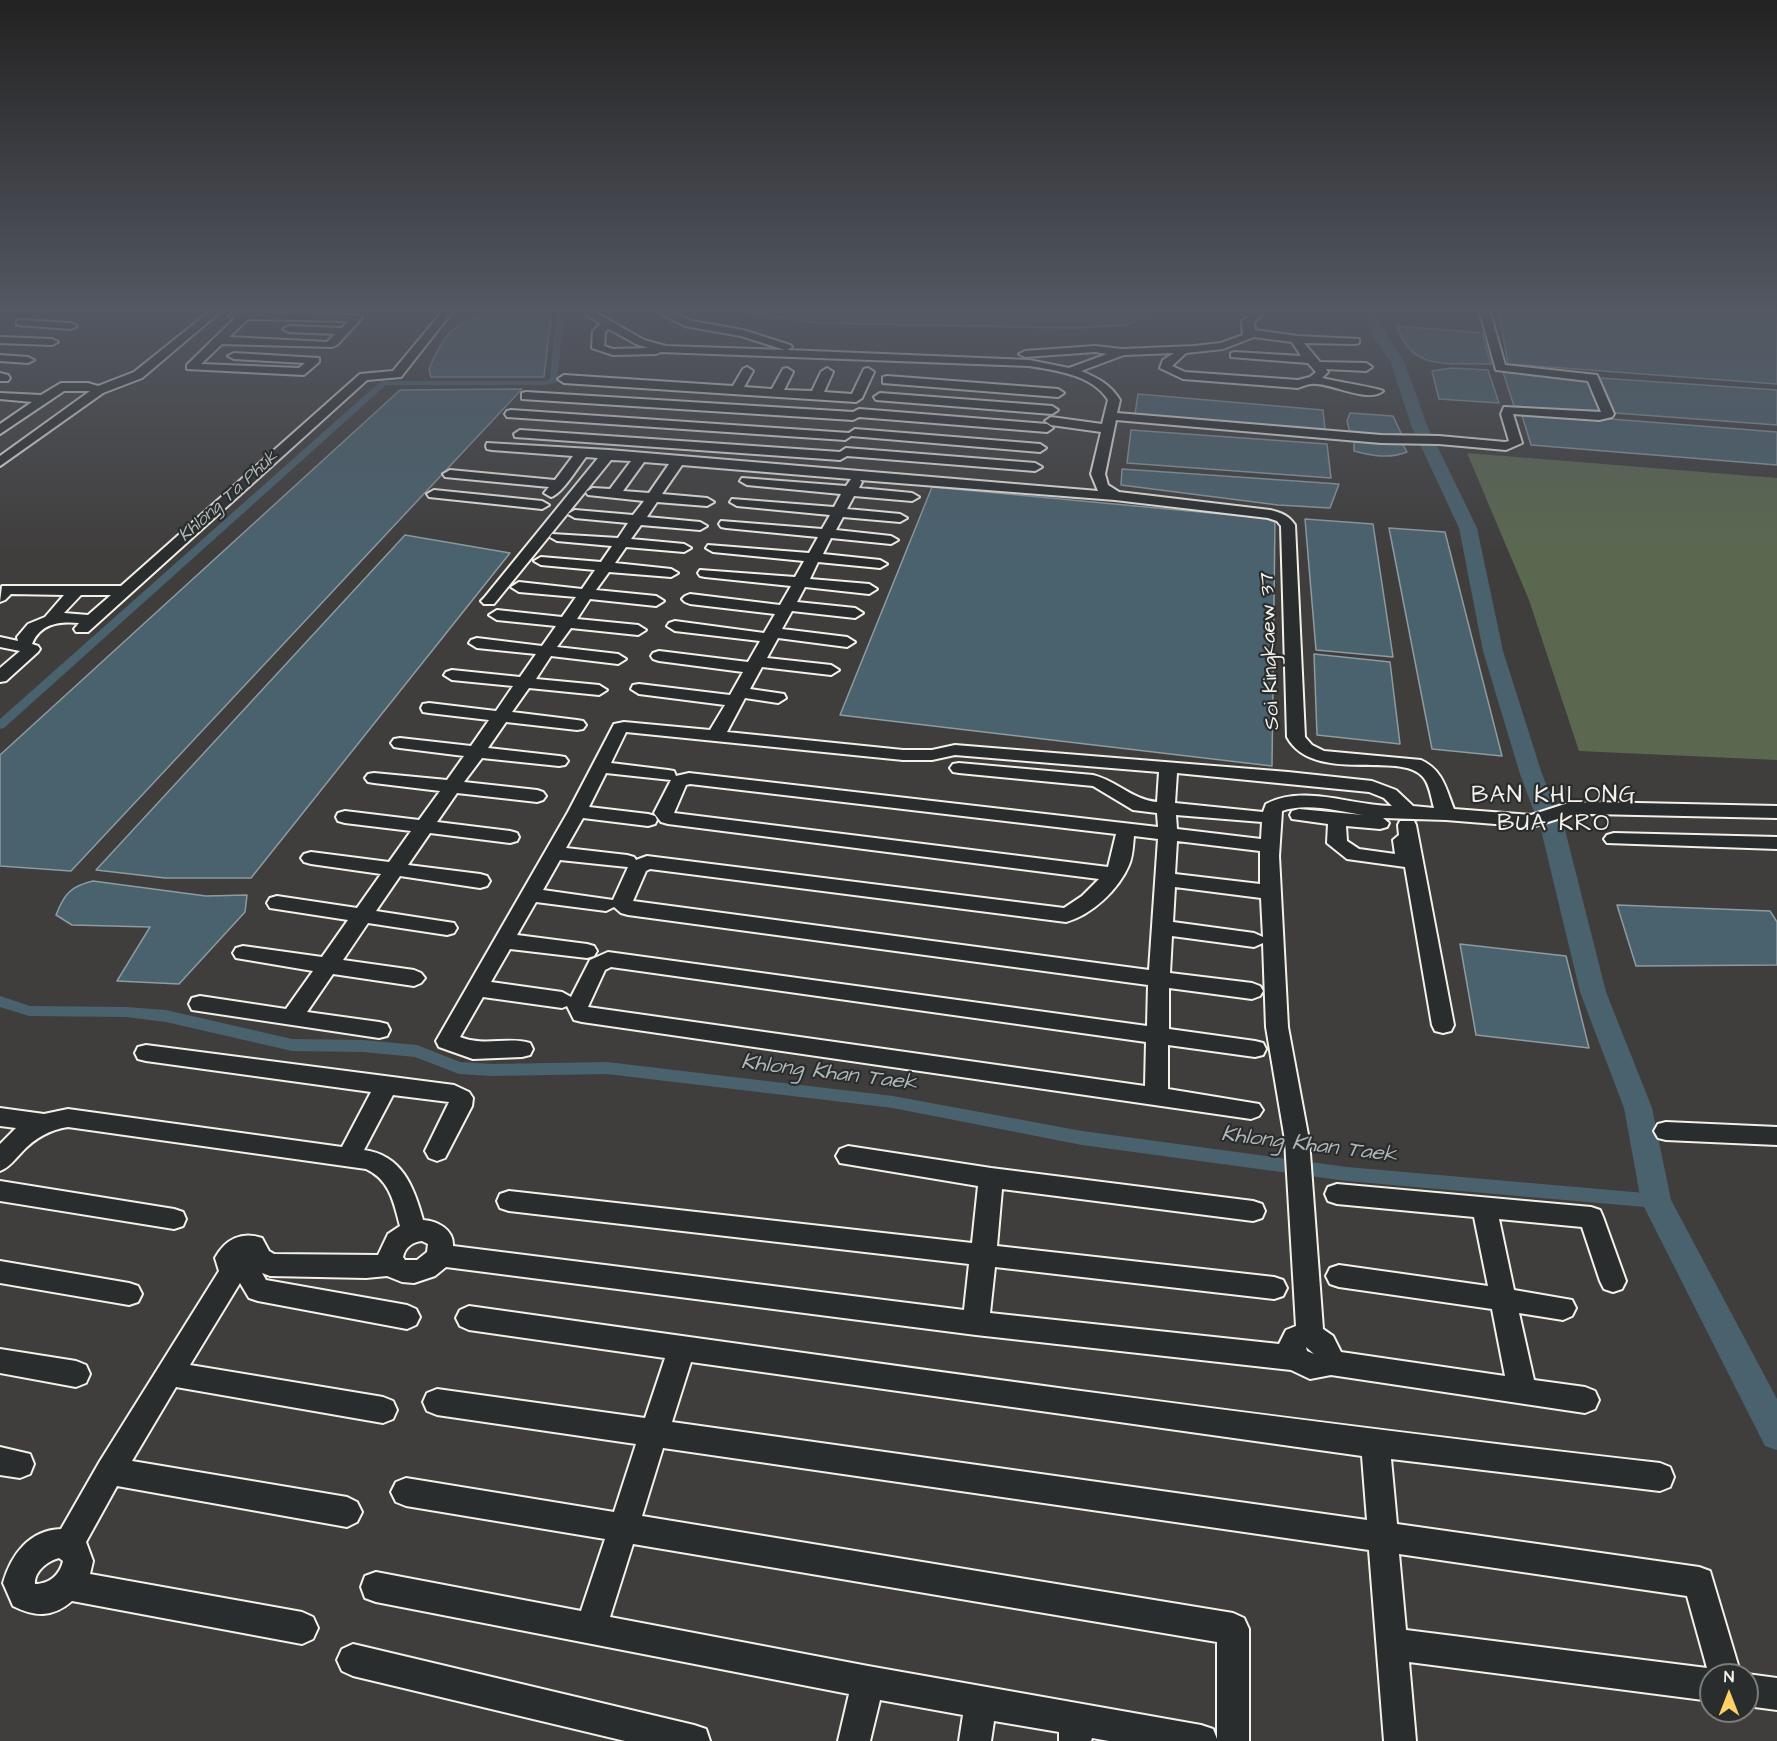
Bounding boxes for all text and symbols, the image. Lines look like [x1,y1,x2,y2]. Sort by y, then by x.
water label: Khlong Ta Phuk [175,447,283,547]
street label: Soi Kingkaew 37 [1256,572,1286,730]
district label: BAN KHLONG BUA KRO [1471,783,1637,839]
water label: Khlong Khan Taek [740,1050,918,1098]
water label: Khlong Khan Taek [1220,1122,1398,1170]
north arrow [1699,1663,1759,1723]
text: N [1724,1666,1734,1688]

